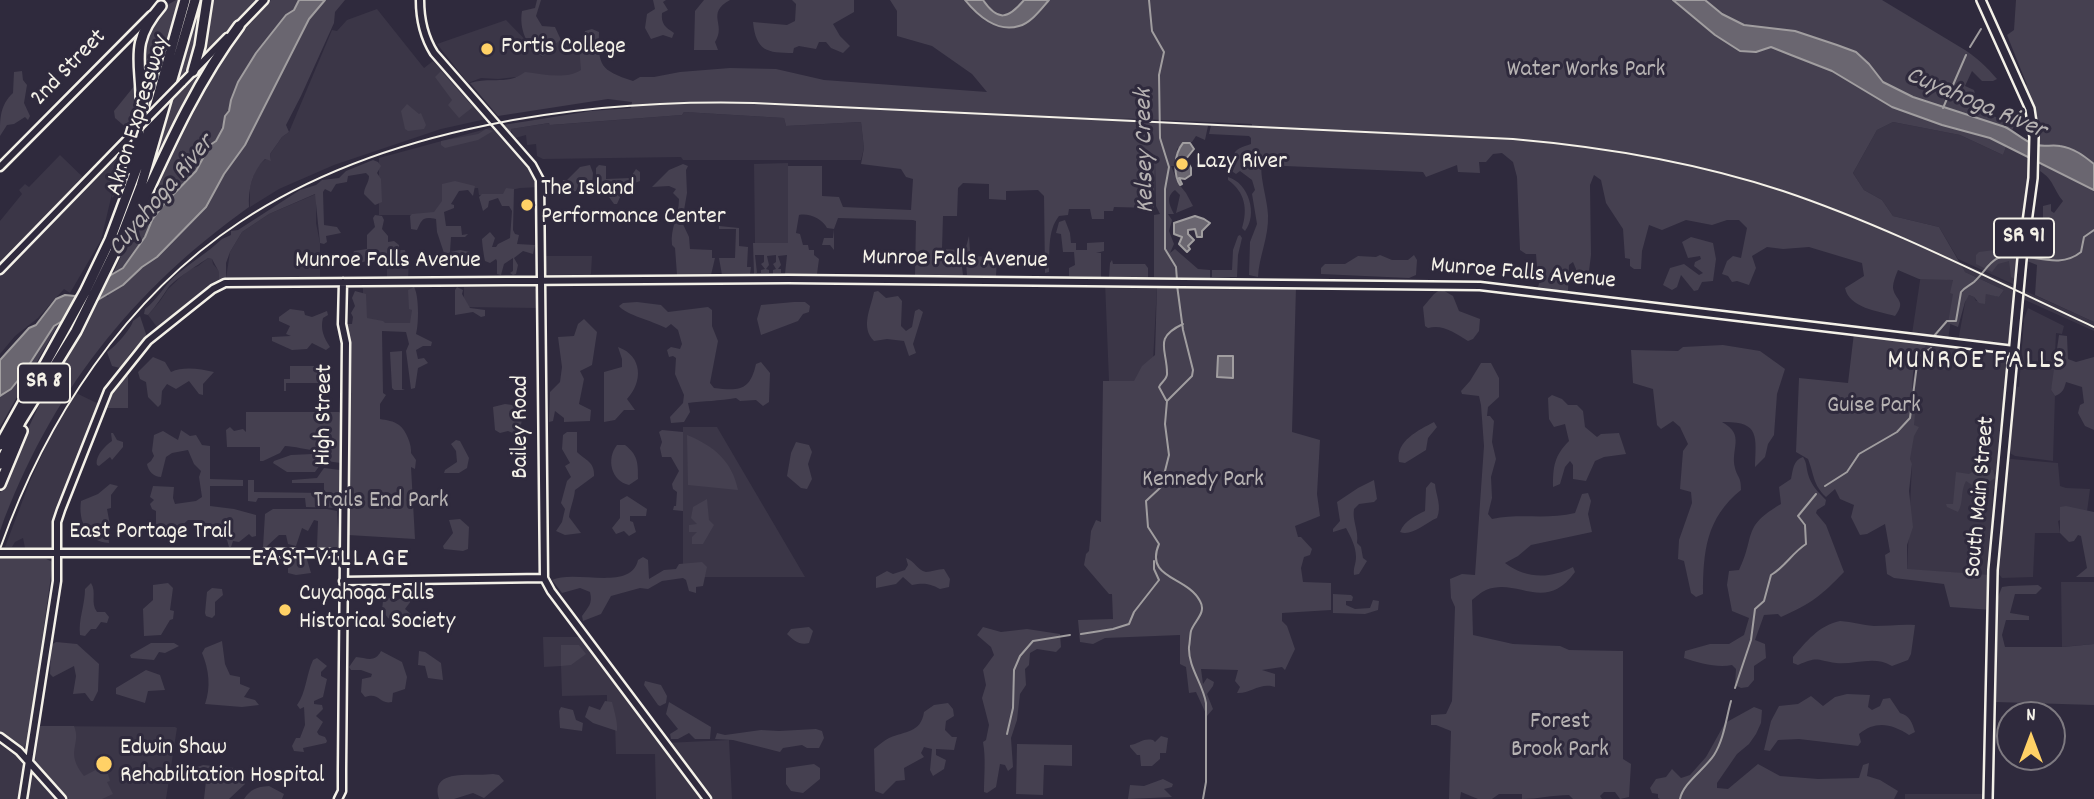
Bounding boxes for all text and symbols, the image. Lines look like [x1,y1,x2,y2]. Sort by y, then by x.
street label: 2nd Street [26,24,114,114]
street label: Akron Expressway [102,32,178,200]
place label: Fortis College [501,35,626,63]
marker: Fortis College [479,41,495,57]
park label: Water Works Park [1507,58,1665,86]
water label: Cuyahoga River [1900,62,2050,148]
water label: Kelsey Creek [1130,88,1164,214]
water label: Cuyahoga River [103,130,223,264]
place label: Lazy River [1196,150,1287,178]
marker: Lazy River [1174,156,1190,172]
place label: The Island Performance Center [541,177,726,233]
marker: The Island Performance Center [519,197,535,213]
road number: SR 91 [1994,218,2054,258]
street label: Munroe Falls Avenue [862,245,1048,277]
street label: Munroe Falls Avenue [295,249,481,277]
street label: Munroe Falls Avenue [1429,253,1617,297]
district label: MUNROE FALLS [1889,346,2065,380]
road number: SR 8 [18,364,70,402]
street label: High Street [311,364,341,466]
street label: Bailey Road [509,375,537,479]
park label: Guise Park [1827,394,1921,422]
street label: South Main Street [1961,415,2003,579]
park label: Kennedy Park [1142,468,1264,496]
park label: Trails End Park [313,489,449,517]
street label: East Portage Trail [69,520,233,548]
district label: EAST VILLAGE [253,545,409,577]
place label: Cuyahoga Falls Historical Society [299,582,455,638]
marker: Cuyahoga Falls Historical Society [277,602,293,618]
north arrow [1996,701,2066,771]
text: N [2026,703,2036,730]
park label: Forest Brook Park [1511,710,1609,766]
place label: Edwin Shaw Rehabilitation Hospital [120,736,324,792]
marker: Edwin Shaw Rehabilitation Hospital [94,754,114,774]

